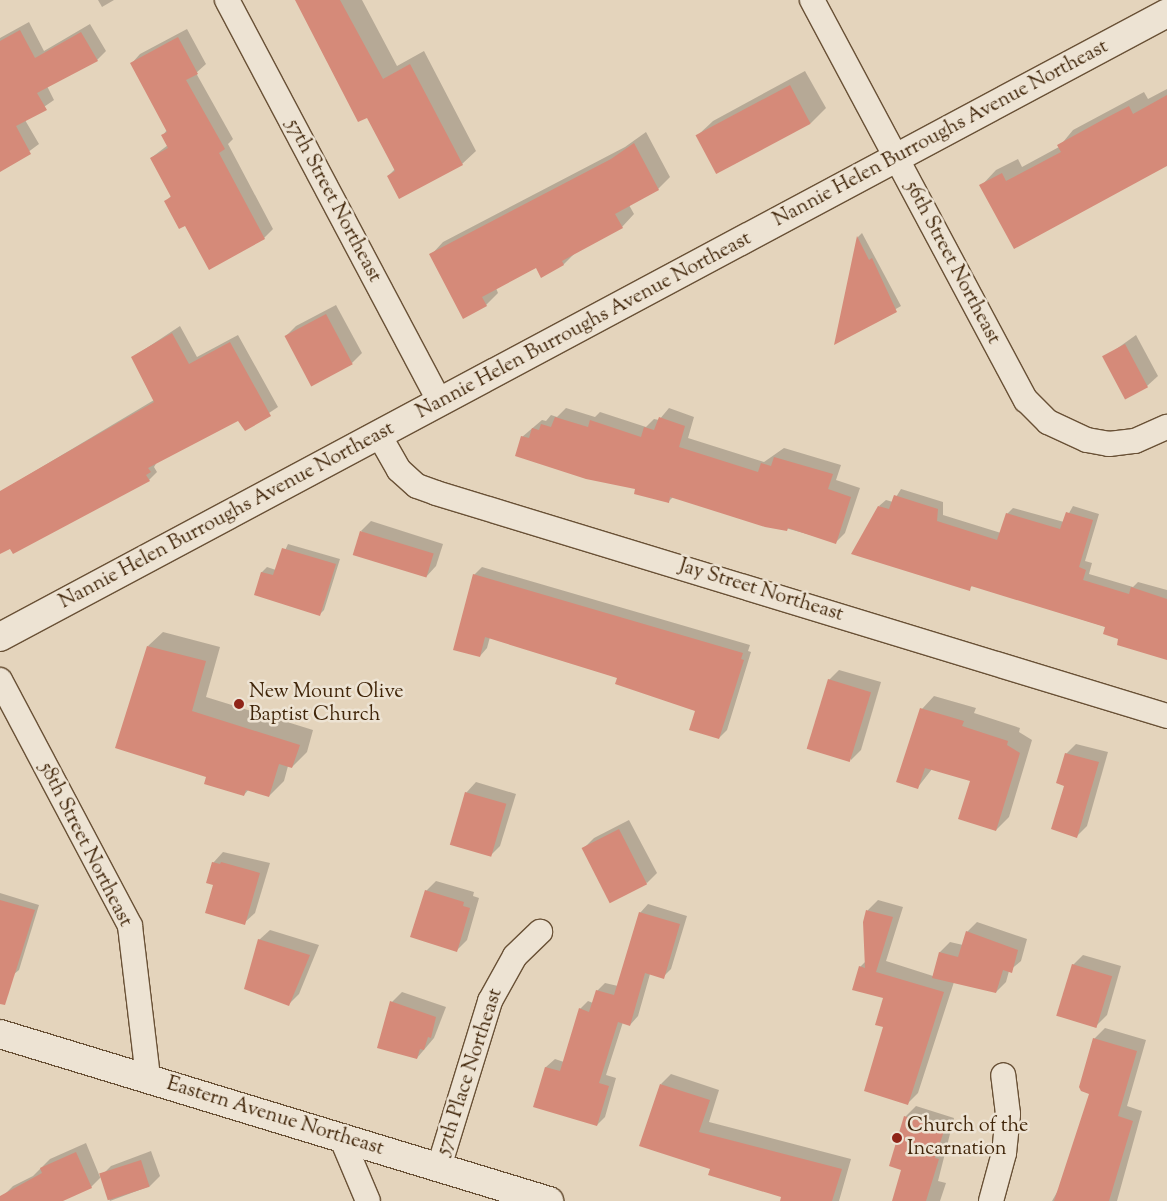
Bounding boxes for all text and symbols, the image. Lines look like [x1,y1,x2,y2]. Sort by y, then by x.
street label: Nannie Helen Burroughs Avenue Northeast [769,35,1113,233]
street label: 57th Street Northeast [280,115,386,287]
street label: 56th Street Northeast [899,177,1005,349]
street label: Nannie Helen Burroughs Avenue Northeast [412,227,756,425]
street label: Nannie Helen Burroughs Avenue Northeast [55,417,399,615]
street label: Jay Street Northeast [676,555,846,627]
place label: New Mount Olive Baptist Church [249,680,404,727]
marker: New Mount Olive Baptist Church [233,698,245,710]
street label: 58th Street Northeast [33,759,137,931]
street label: 57th Place Northeast [432,986,508,1158]
street label: Eastern Avenue Northeast [164,1073,386,1161]
place label: Church of the Incarnation [907,1114,1028,1161]
marker: Church of the Incarnation [891,1132,903,1144]

